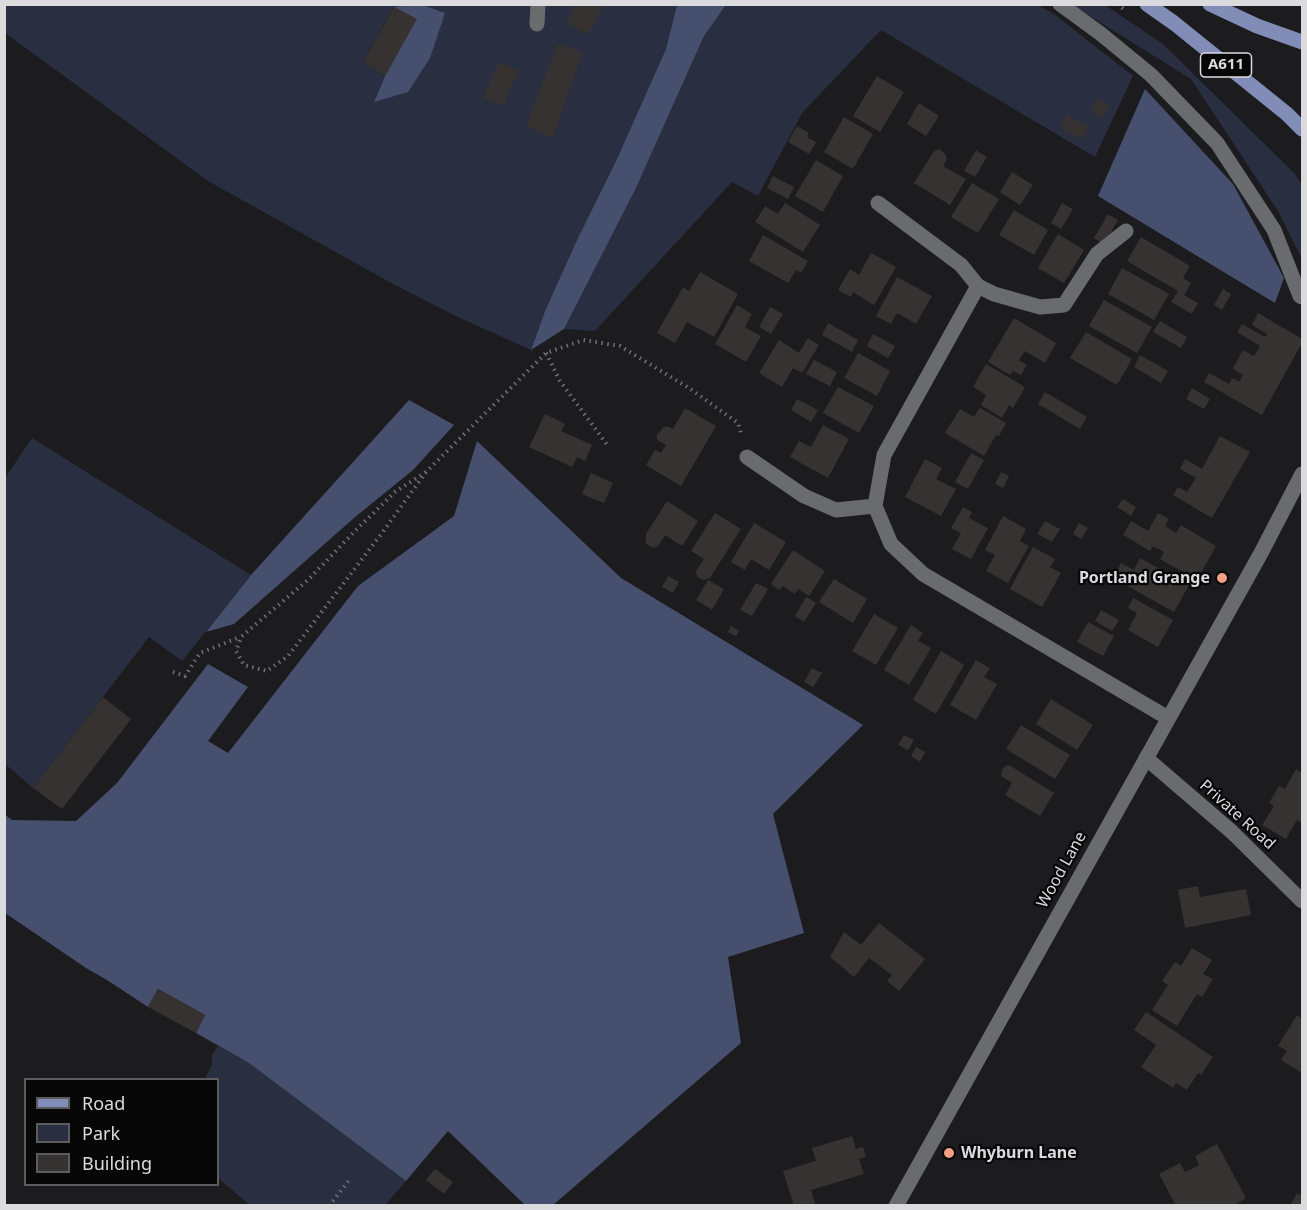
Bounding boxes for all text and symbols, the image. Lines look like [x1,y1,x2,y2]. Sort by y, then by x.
road number: A611 [1200,53,1252,77]
place label: Portland Grange [1079,568,1210,588]
marker: Portland Grange [1215,571,1229,585]
street label: Private Road [1195,776,1279,854]
street label: Wood Lane [1033,829,1091,911]
legend [24,1078,219,1186]
text: Road [82,1091,125,1115]
text: Park [82,1121,120,1145]
place label: Whyburn Lane [961,1143,1077,1163]
marker: Whyburn Lane [942,1146,956,1160]
text: Building [82,1151,152,1175]

